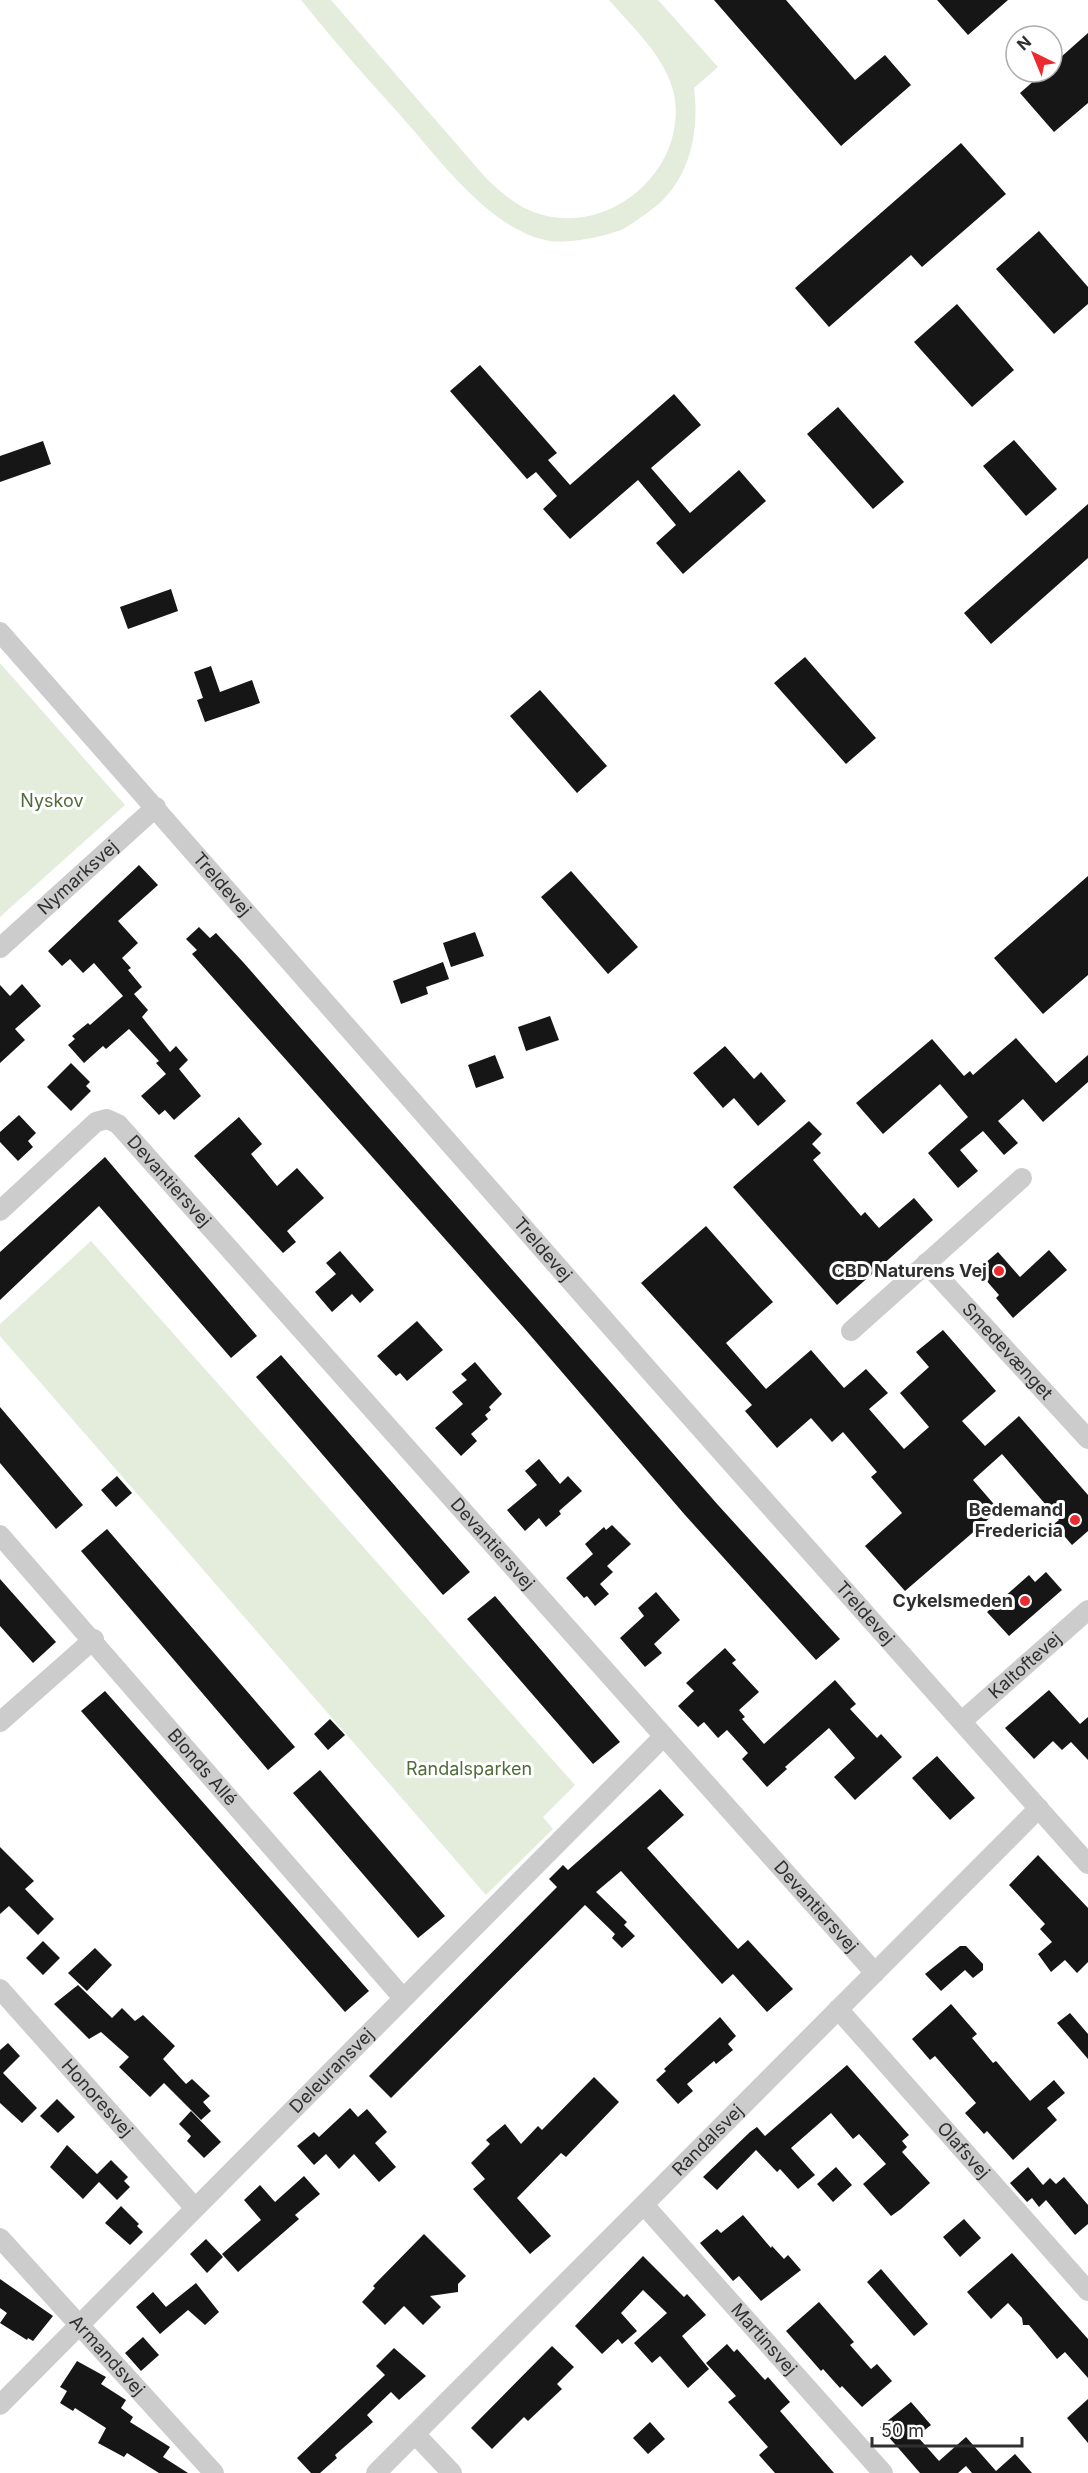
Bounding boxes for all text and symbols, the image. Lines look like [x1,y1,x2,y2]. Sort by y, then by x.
north arrow [1004,24,1064,84]
text: N [1012,32,1035,55]
park label: Nyskov [20,790,84,811]
street label: Nymarksvej [33,836,122,919]
street label: Treldevej [189,848,256,920]
street label: Devantiersvej [123,1131,216,1231]
street label: Treldevej [510,1213,577,1285]
place label: CBD Naturens Vej [831,1260,987,1281]
marker: CBD Naturens Vej [992,1264,1006,1278]
street label: Smedevænget [958,1298,1057,1404]
street label: Devantiersvej [446,1493,539,1594]
place label: Bedemand Fredericia [969,1499,1063,1541]
marker: Bedemand Fredericia [1068,1513,1082,1527]
street label: Treldevej [832,1577,899,1649]
place label: Cykelsmeden [893,1590,1013,1611]
marker: Cykelsmeden [1018,1594,1032,1608]
street label: Kaltoftevej [984,1628,1065,1703]
street label: Blonds Allé [164,1724,242,1810]
park label: Randalsparken [406,1758,532,1779]
street label: Devantiersvej [770,1856,863,1956]
street label: Deleuransvej [285,2024,378,2117]
street label: Honoresvej [57,2055,137,2141]
street label: Randalsvej [668,2100,747,2180]
street label: Olafsvej [933,2117,994,2183]
street label: Martinsvej [727,2299,801,2379]
street label: Armandsvej [66,2311,149,2400]
scale bar [872,2410,1022,2448]
text: 50 m [881,2420,924,2441]

